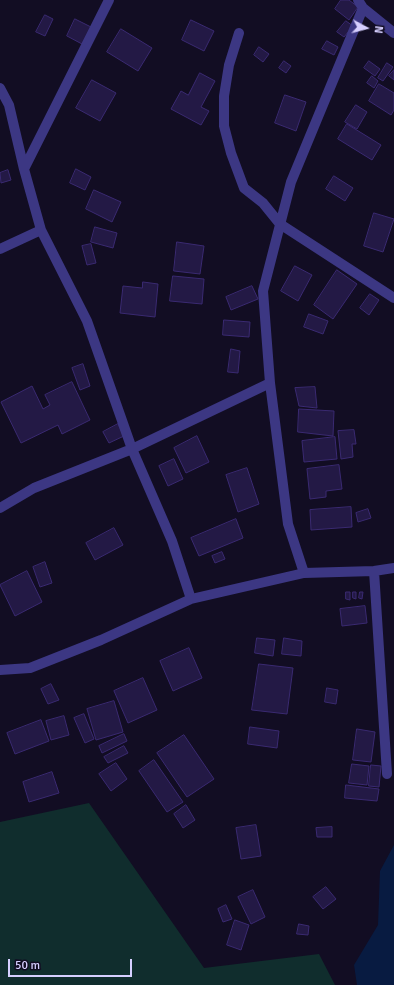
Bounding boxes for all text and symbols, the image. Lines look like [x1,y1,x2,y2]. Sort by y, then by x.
north arrow [346,8,386,48]
text: N [371,25,385,34]
scale bar [10,951,134,977]
text: 50 m [15,958,40,973]

